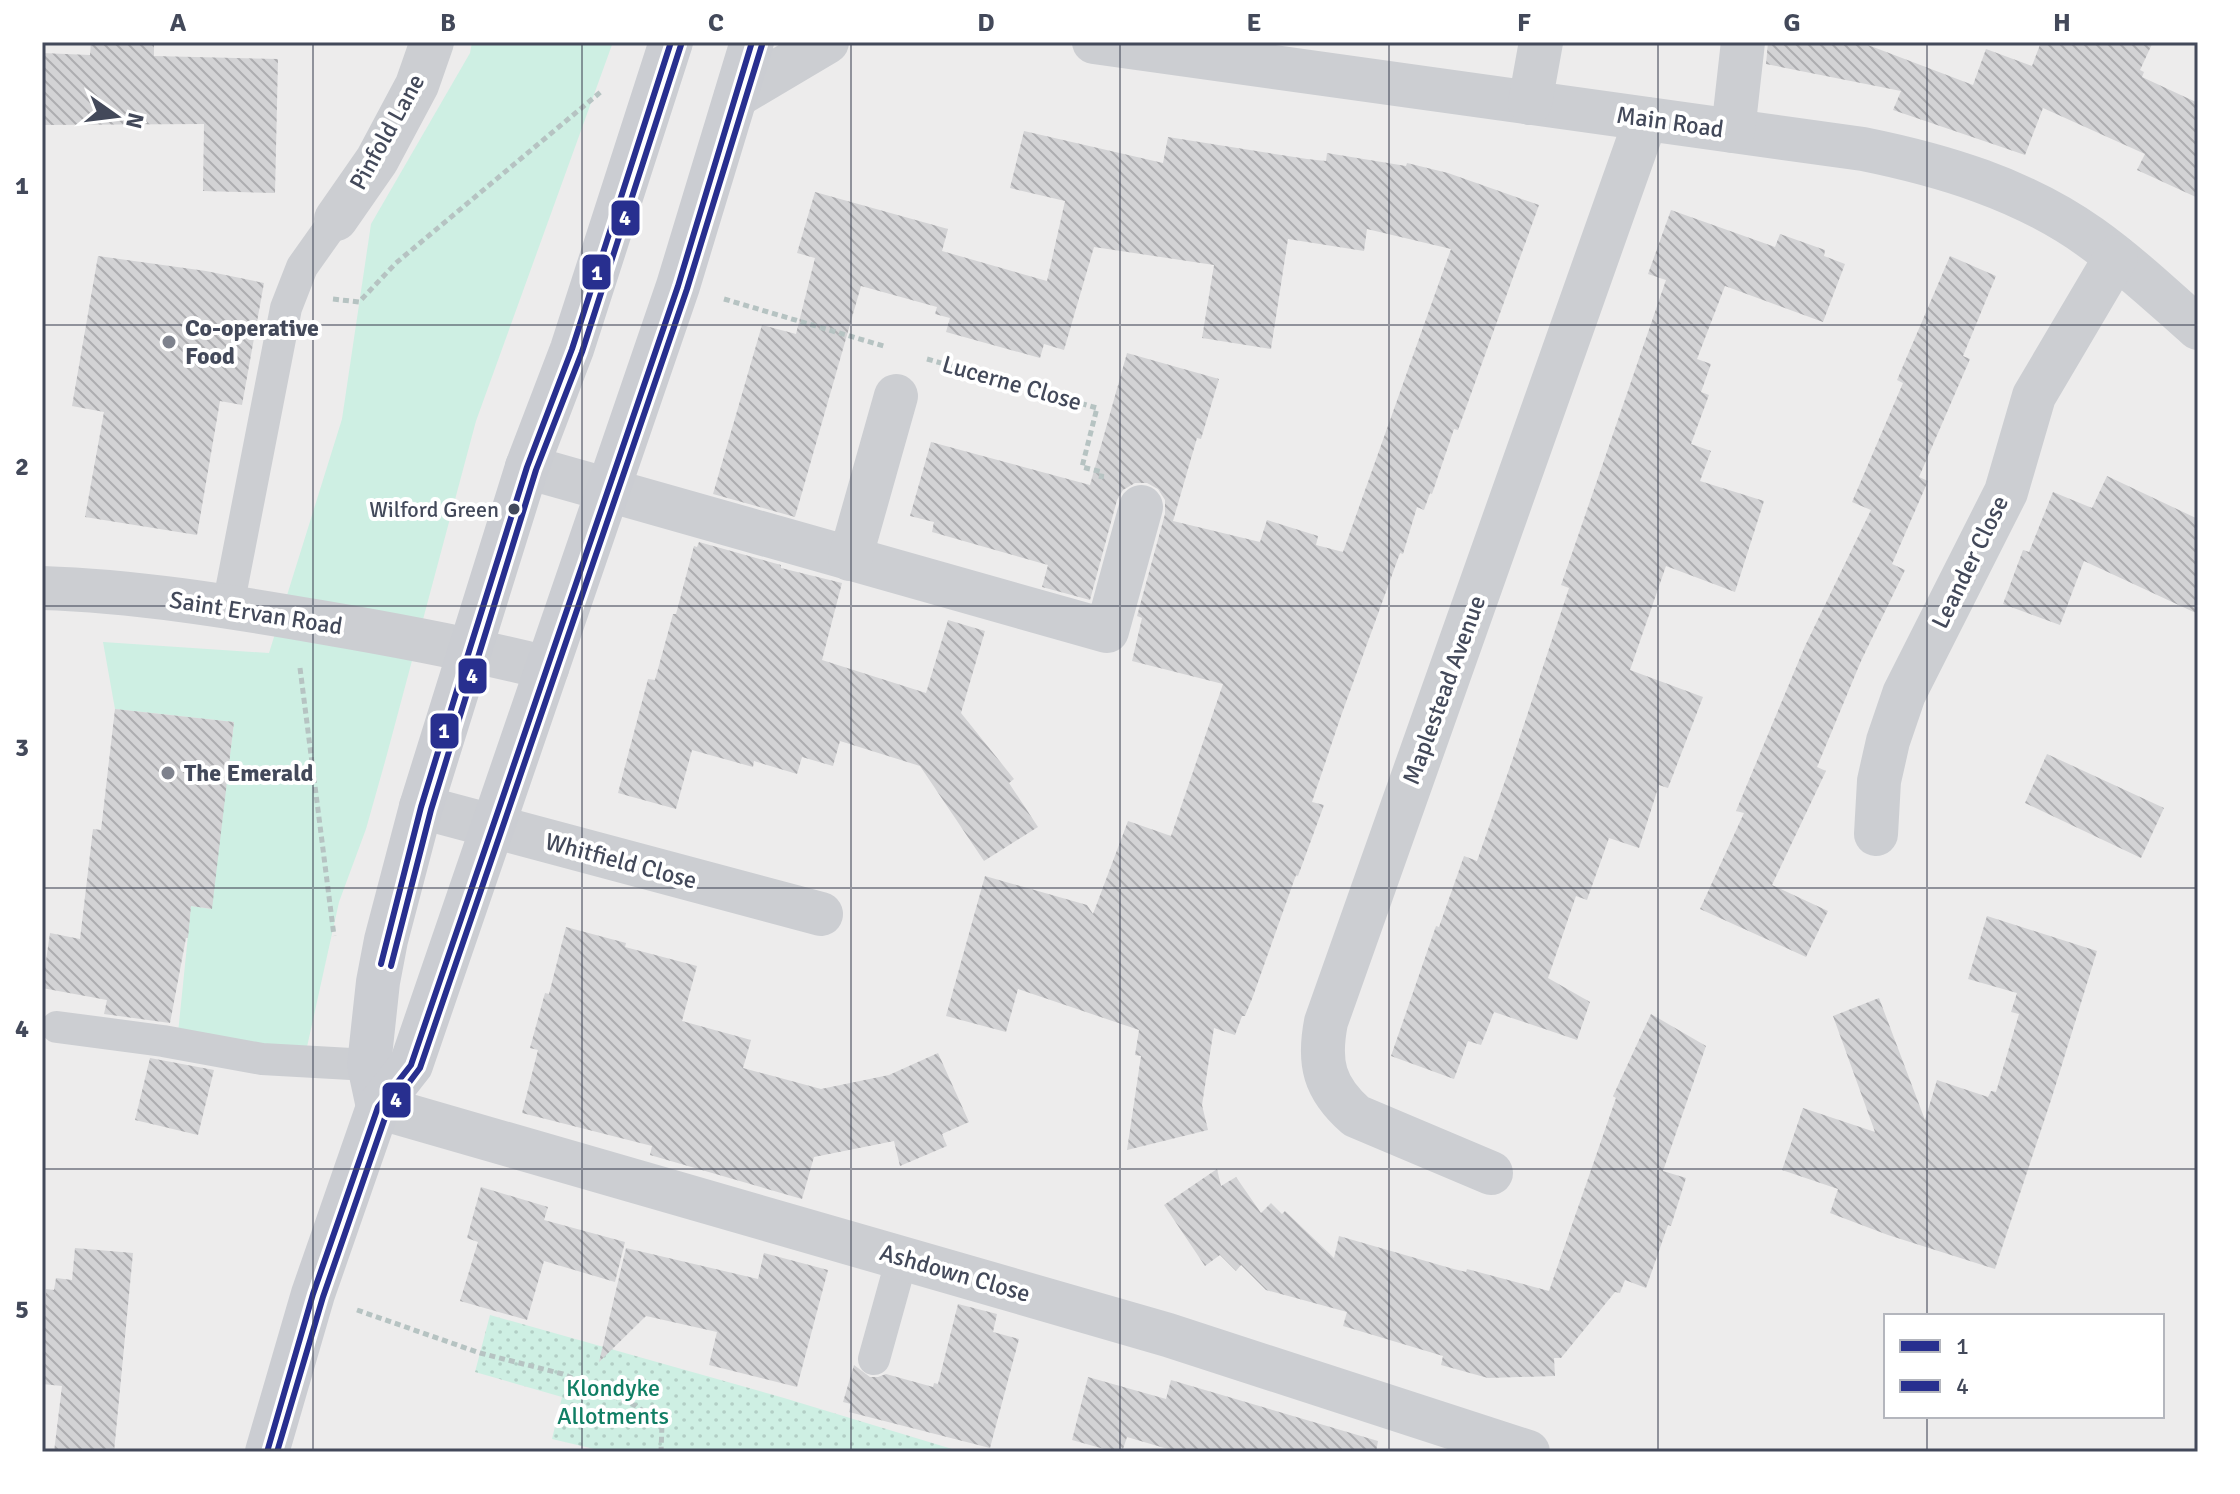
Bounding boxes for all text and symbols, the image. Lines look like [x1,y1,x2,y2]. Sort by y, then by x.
text: A [170,7,187,39]
text: B [440,7,456,39]
text: C [708,7,724,39]
text: D [977,7,995,39]
text: E [1247,7,1261,39]
text: F [1517,7,1531,39]
text: G [1783,7,1801,39]
text: H [2053,7,2071,39]
street label: Pinfold Lane [343,69,431,195]
north arrow [76,76,156,156]
street label: Main Road [1615,100,1725,144]
text: N [120,110,150,131]
text: 1 [15,170,29,202]
line badge: 4 [610,199,641,237]
text: 4 [619,204,631,231]
line badge: 1 [581,253,612,291]
text: 1 [591,259,603,286]
place label: Co-operative Food [185,313,319,371]
marker: Co-operative Food [160,333,178,351]
street label: Lucerne Close [939,349,1085,417]
text: 2 [15,451,29,483]
street label: Leander Close [1925,491,2015,633]
place label: Wilford Green [369,496,499,523]
marker: Wilford Green [506,501,522,517]
street label: Saint Ervan Road [167,585,345,641]
street label: Maplestead Avenue [1396,591,1492,789]
line badge: 4 [457,657,488,695]
text: 4 [466,662,478,689]
line badge: 1 [429,712,460,750]
text: 1 [438,717,450,744]
text: 3 [15,732,29,764]
place label: The Emerald [184,758,314,788]
marker: The Emerald [159,764,177,782]
street label: Whitfield Close [542,826,700,896]
text: 4 [15,1013,29,1045]
line badge: 4 [381,1081,412,1119]
text: 4 [390,1086,402,1113]
street label: Ashdown Close [876,1237,1034,1309]
text: 5 [15,1294,29,1326]
legend [1884,1314,2164,1418]
text: 1 [1956,1331,1969,1361]
text: 4 [1956,1371,1969,1401]
park label: Klondyke Allotments [557,1373,669,1431]

